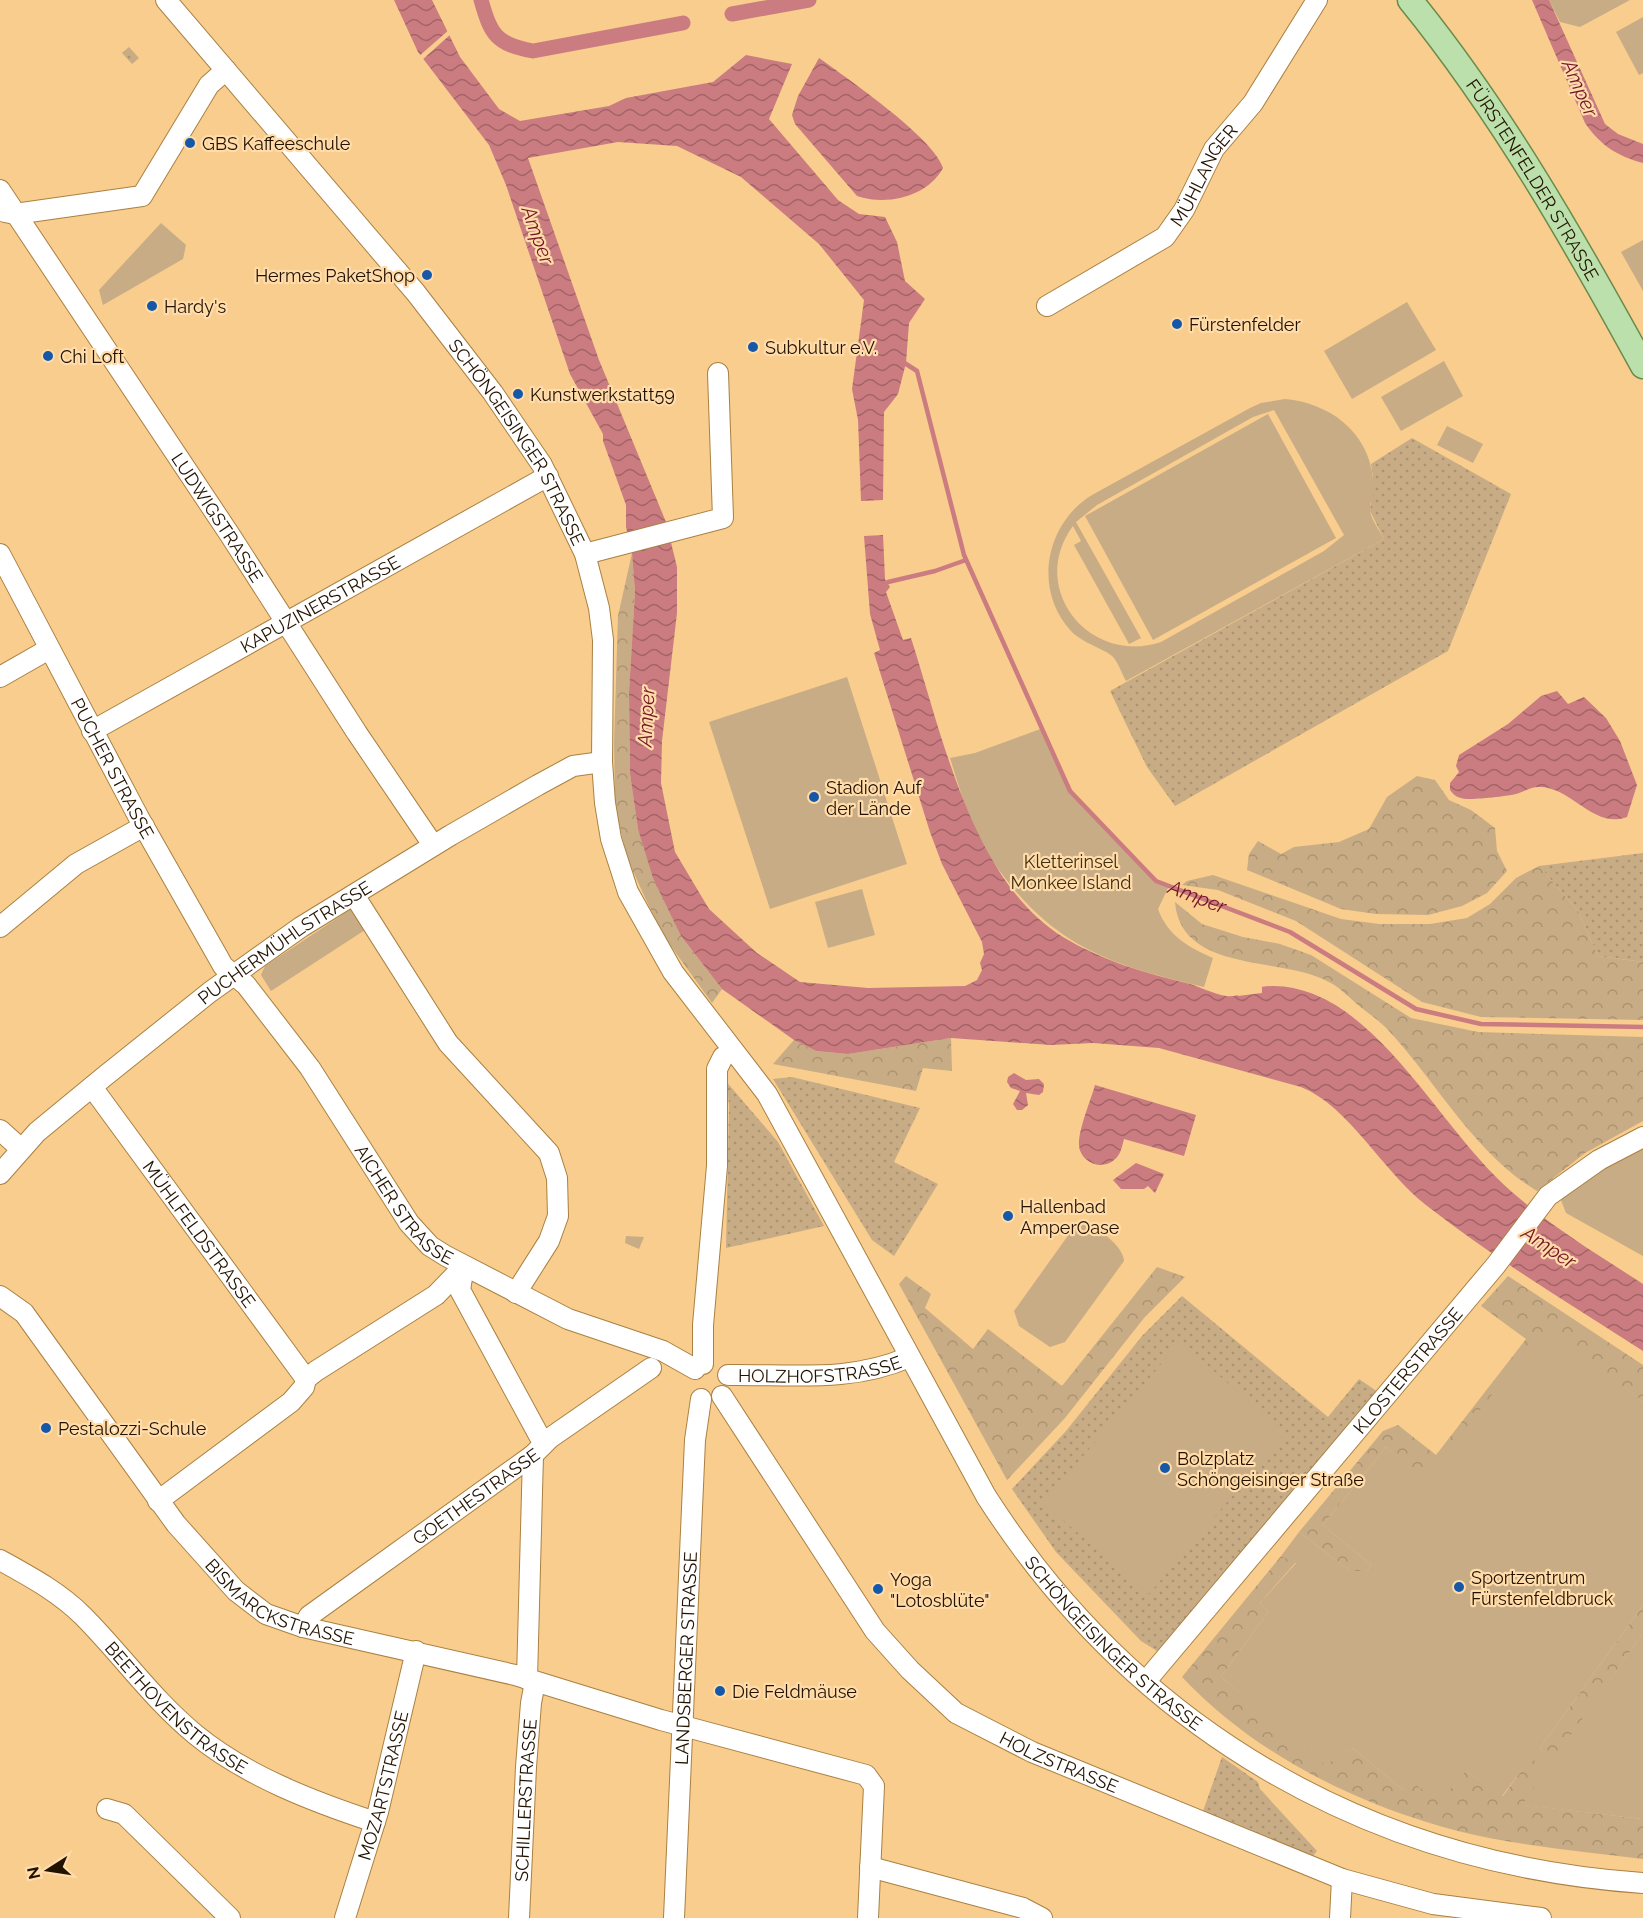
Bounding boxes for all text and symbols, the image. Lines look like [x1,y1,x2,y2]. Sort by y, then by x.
water label: Amper [1556,55,1604,121]
street label: FÜRSTENFELDER STRASSE [1462,75,1604,284]
street label: MÜHLANGER [1166,119,1241,230]
place label: GBS Kaffeeschule [202,133,351,154]
marker: GBS Kaffeeschule [183,136,197,150]
water label: Amper [516,202,560,268]
place label: Hermes PaketShop [255,265,415,286]
marker: Hermes PaketShop [420,268,434,282]
place label: Hardy's [164,296,226,317]
marker: Hardy's [145,299,159,313]
place label: Fürstenfelder [1189,314,1301,335]
marker: Fürstenfelder [1170,317,1184,331]
street label: SCHÖNGEISINGER STRASSE [445,335,590,549]
place label: Subkultur e.V. [765,337,877,358]
marker: Subkultur e.V. [746,340,760,354]
place label: Chi Loft [60,346,124,367]
marker: Chi Loft [41,349,55,363]
place label: Kunstwerkstatt59 [530,384,675,405]
marker: Kunstwerkstatt59 [511,387,525,401]
street label: LUDWIGSTRASSE [167,449,268,586]
street label: KAPUZINERSTRASSE [236,551,403,657]
water label: Amper [632,685,660,749]
street label: PUCHER STRASSE [67,694,159,842]
place label: Stadion Auf der Lände [826,777,923,819]
marker: Stadion Auf der Lände [807,790,821,804]
park label: Kletterinsel Monkee Island [1010,851,1132,893]
water label: Amper [1164,874,1231,919]
street label: PUCHERMÜHLSTRASSE [193,876,375,1008]
street label: AICHER STRASSE [351,1141,457,1269]
street label: MÜHLFELDSTRASSE [139,1156,260,1311]
place label: Hallenbad AmperOase [1020,1196,1120,1238]
marker: Hallenbad AmperOase [1001,1209,1015,1223]
water label: Amper [1516,1220,1582,1274]
street label: KLOSTERSTRASSE [1348,1303,1466,1438]
street label: HOLZHOFSTRASSE [738,1351,904,1386]
place label: Pestalozzi-Schule [58,1418,207,1439]
marker: Pestalozzi-Schule [39,1421,53,1435]
street label: GOETHESTRASSE [408,1443,543,1549]
place label: Bolzplatz Schöngeisinger Straße [1177,1448,1364,1490]
marker: Bolzplatz Schöngeisinger Straße [1158,1461,1172,1475]
street label: LANDSBERGER STRASSE [670,1551,701,1765]
street label: SCHÖNGEISINGER STRASSE [1021,1552,1207,1734]
street label: BISMARCKSTRASSE [201,1554,356,1649]
place label: Sportzentrum Fürstenfeldbruck [1471,1567,1614,1609]
place label: Yoga "Lotosblüte" [890,1569,990,1611]
marker: Sportzentrum Fürstenfeldbruck [1452,1580,1466,1594]
marker: Yoga "Lotosblüte" [871,1582,885,1596]
street label: BEETHOVENSTRASSE [101,1637,252,1778]
place label: Die Feldmäuse [732,1681,857,1702]
marker: Die Feldmäuse [713,1684,727,1698]
street label: MOZARTSTRASSE [353,1709,412,1863]
street label: SCHILLERSTRASSE [510,1718,540,1882]
street label: HOLZSTRASSE [996,1727,1121,1797]
north arrow [18,1840,78,1900]
text: N [23,1865,44,1881]

